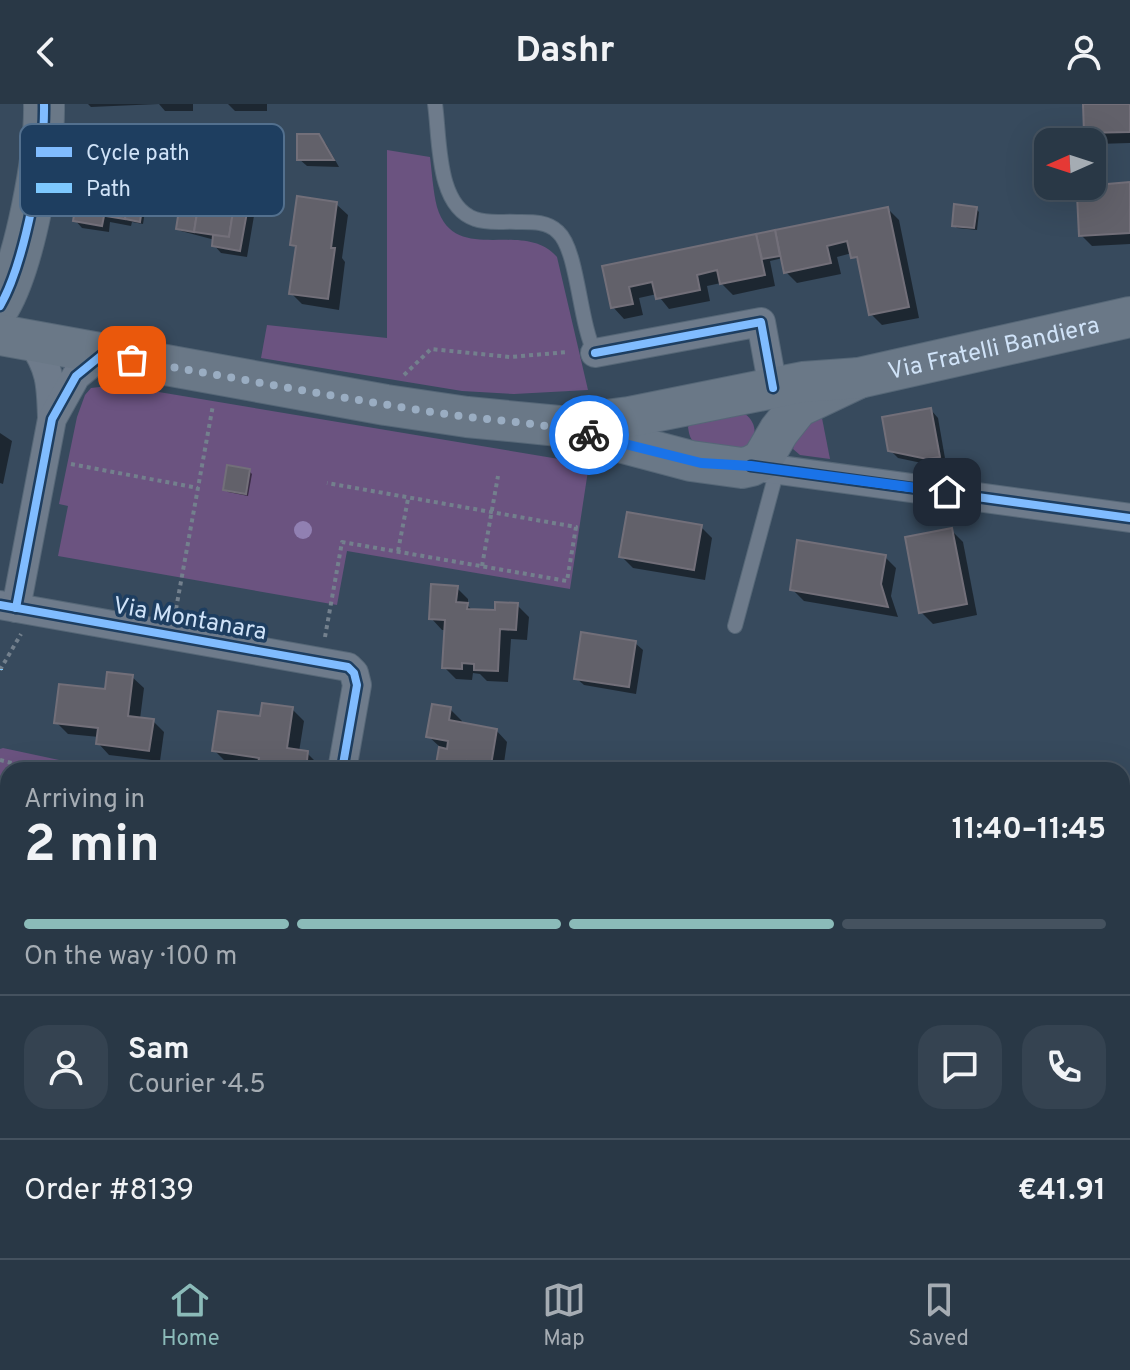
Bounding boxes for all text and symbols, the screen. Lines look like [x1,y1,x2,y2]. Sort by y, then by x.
text: Dashr [515,29,615,75]
icon: back [24,30,68,74]
icon: person [1062,30,1106,74]
legend [20,124,284,216]
north arrow [1034,128,1106,200]
map controls [1034,128,1106,200]
text: Cycle path [86,141,190,168]
text: Path [86,177,131,204]
street label: Via Fratelli Bandiera [885,311,1103,388]
pin [98,326,166,394]
icon: bag [110,338,154,382]
courier [549,395,629,475]
icon: bike [567,413,611,457]
pin [913,458,981,526]
icon: home [925,470,969,514]
street label: Via Montanara [110,592,269,648]
text: Arriving in [24,784,145,817]
text: 11:40–11:45 [952,812,1106,849]
text: 2 min [24,814,160,880]
text: On the way · 100 m [24,941,237,974]
button: person [24,1025,108,1109]
button: chat [918,1025,1002,1109]
button: phone [1022,1025,1106,1109]
text: Sam [128,1032,190,1069]
text: Courier · 4.5 [128,1069,266,1102]
text: Order #8139 [24,1173,194,1210]
text: €41.91 [1018,1173,1106,1210]
tab: Home [161,1278,220,1353]
tab: Map [542,1278,586,1353]
tab: Saved [908,1278,969,1353]

